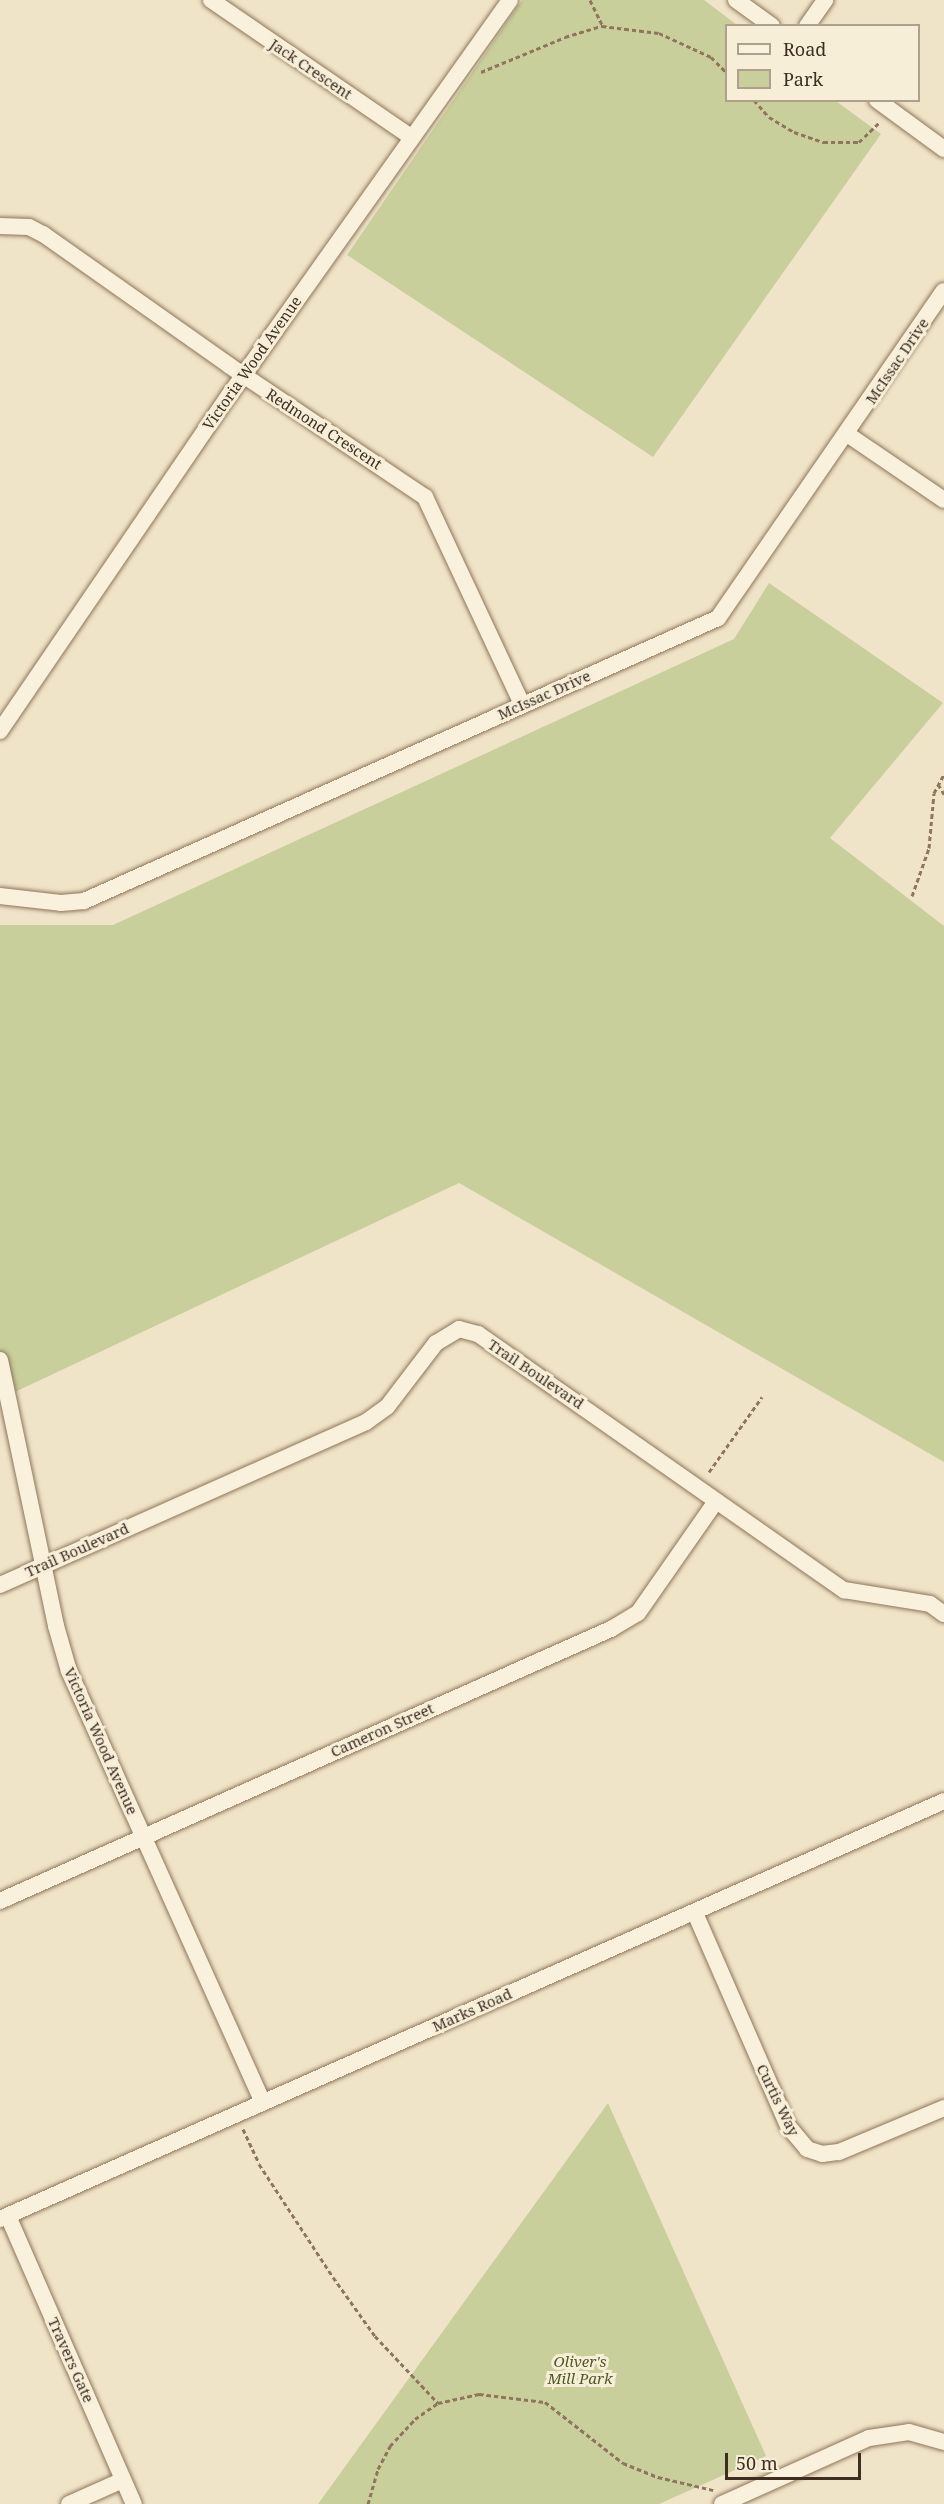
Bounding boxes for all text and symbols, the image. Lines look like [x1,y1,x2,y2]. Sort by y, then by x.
legend [725,24,920,102]
street label: Jack Crescent [266,35,356,103]
text: Road [783,37,826,61]
text: Park [783,67,823,91]
street label: Victoria Wood Avenue [199,293,305,433]
street label: McIssac Drive [862,315,932,407]
street label: Redmond Crescent [263,385,385,473]
street label: McIssac Drive [495,667,593,723]
street label: Trail Boulevard [485,1335,587,1413]
street label: Trail Boulevard [22,1519,132,1581]
street label: Victoria Wood Avenue [60,1665,142,1817]
street label: Cameron Street [328,1699,436,1761]
street label: Marks Road [429,1984,515,2036]
street label: Curtis Way [753,2061,803,2139]
street label: Travers Gate [44,2315,98,2405]
park label: Oliver's Mill Park [547,2352,613,2387]
scale bar [728,2441,864,2479]
text: 50 m [736,2451,778,2475]

